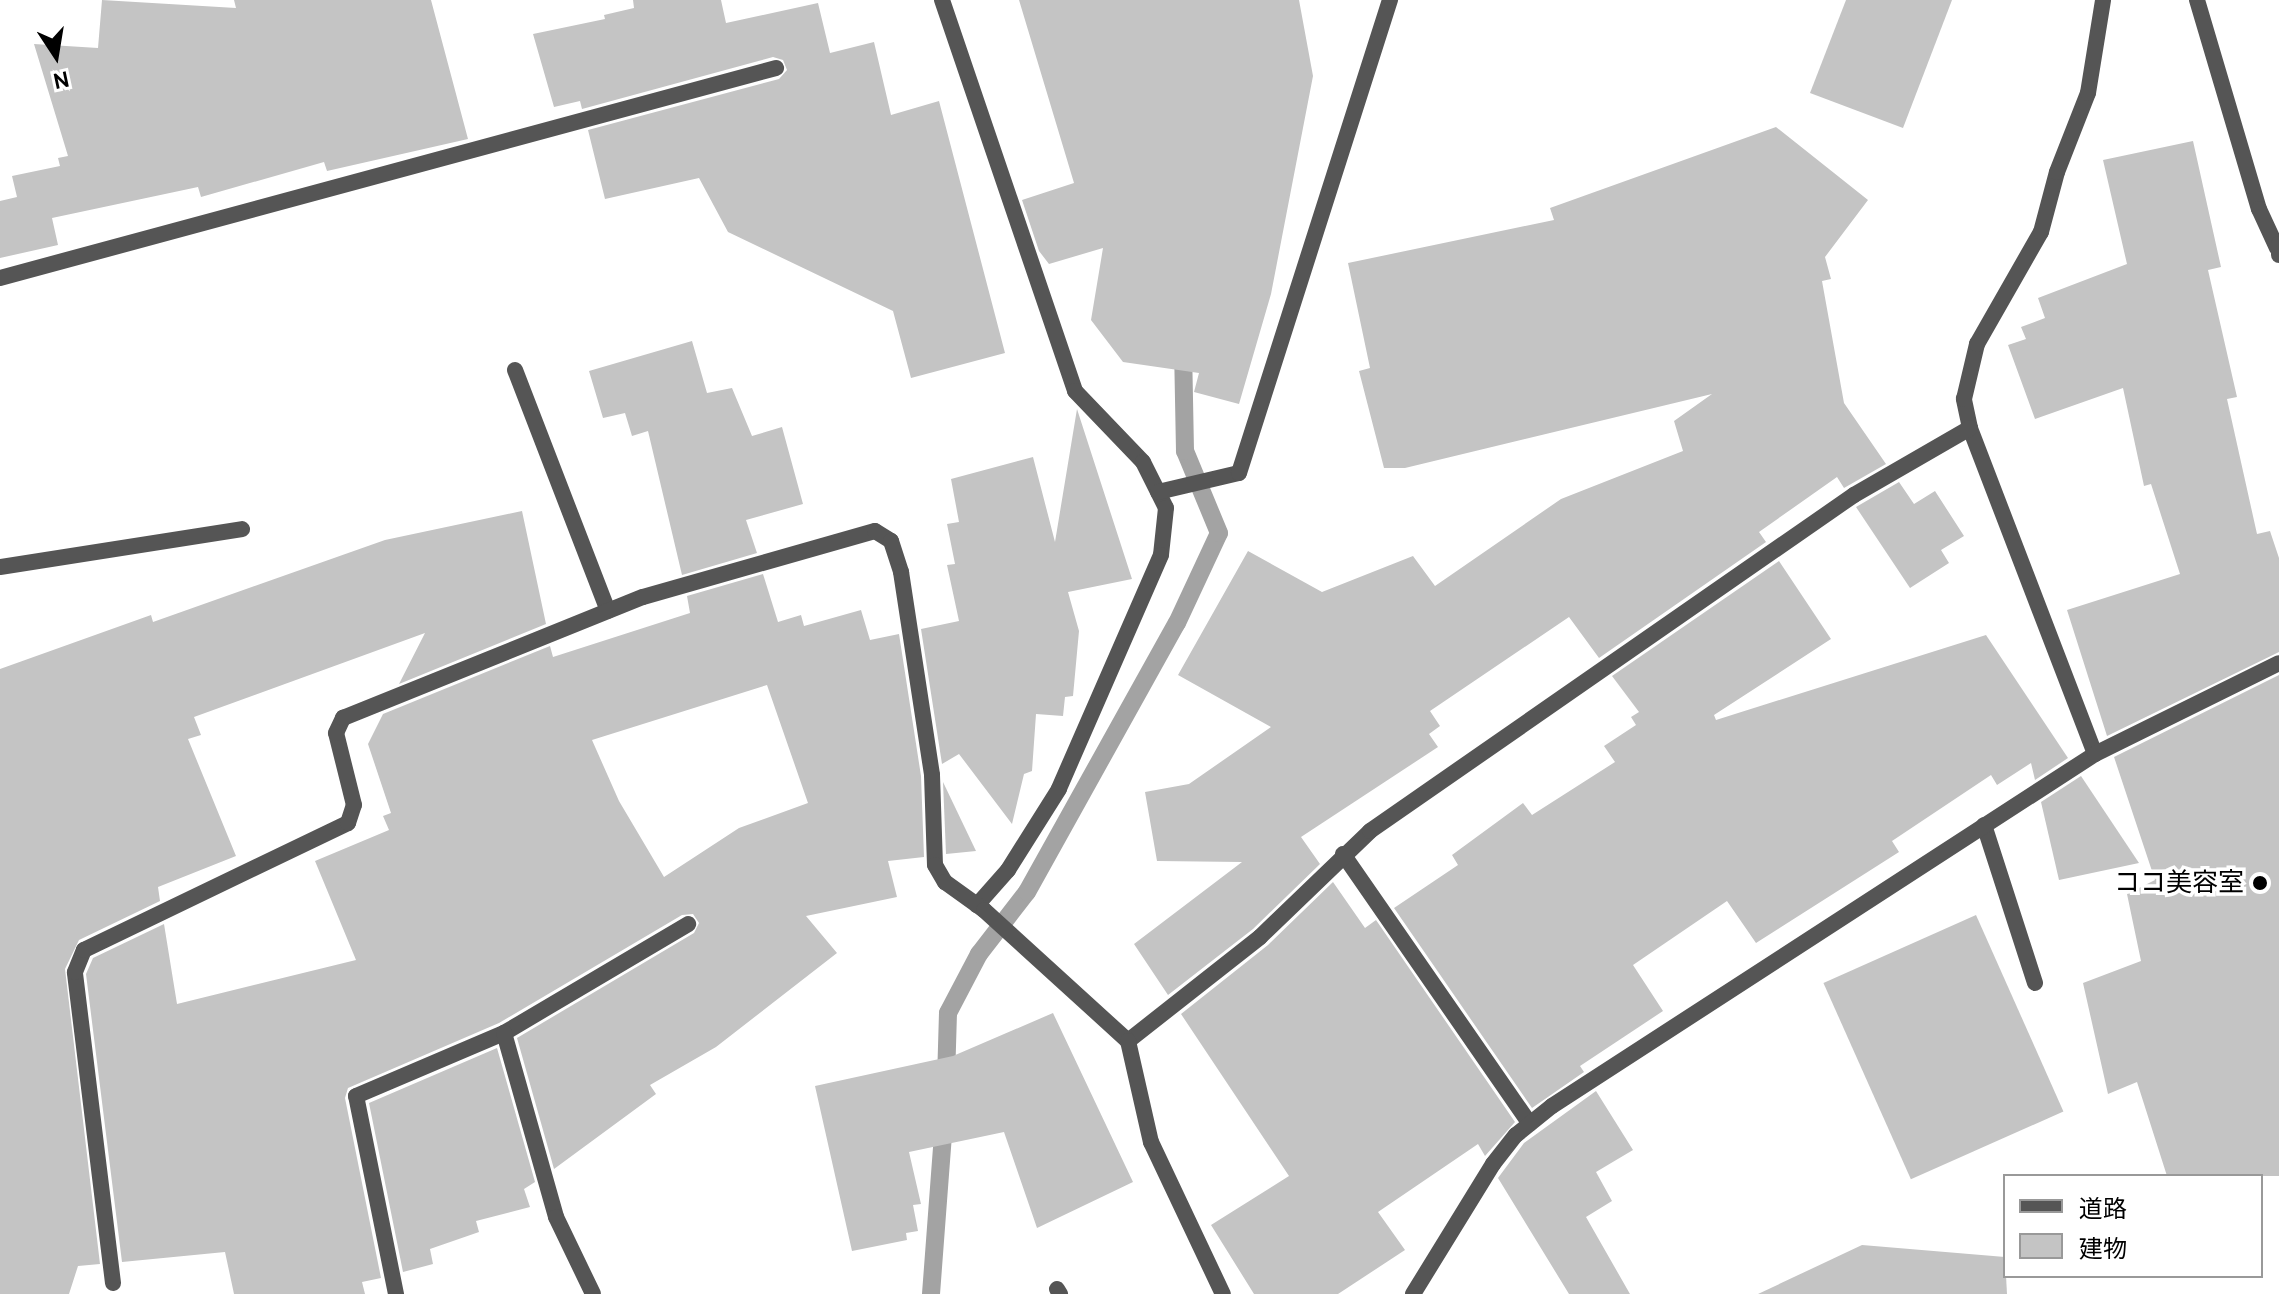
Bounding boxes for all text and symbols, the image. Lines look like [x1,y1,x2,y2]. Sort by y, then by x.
north arrow [16,16,96,96]
text: N [51,65,72,95]
place label: ココ美容室 [2114,867,2244,899]
marker: ココ美容室 [2251,874,2269,892]
legend [2003,1174,2263,1278]
text: 道路 [2079,1194,2127,1223]
text: 建物 [2079,1234,2127,1263]

